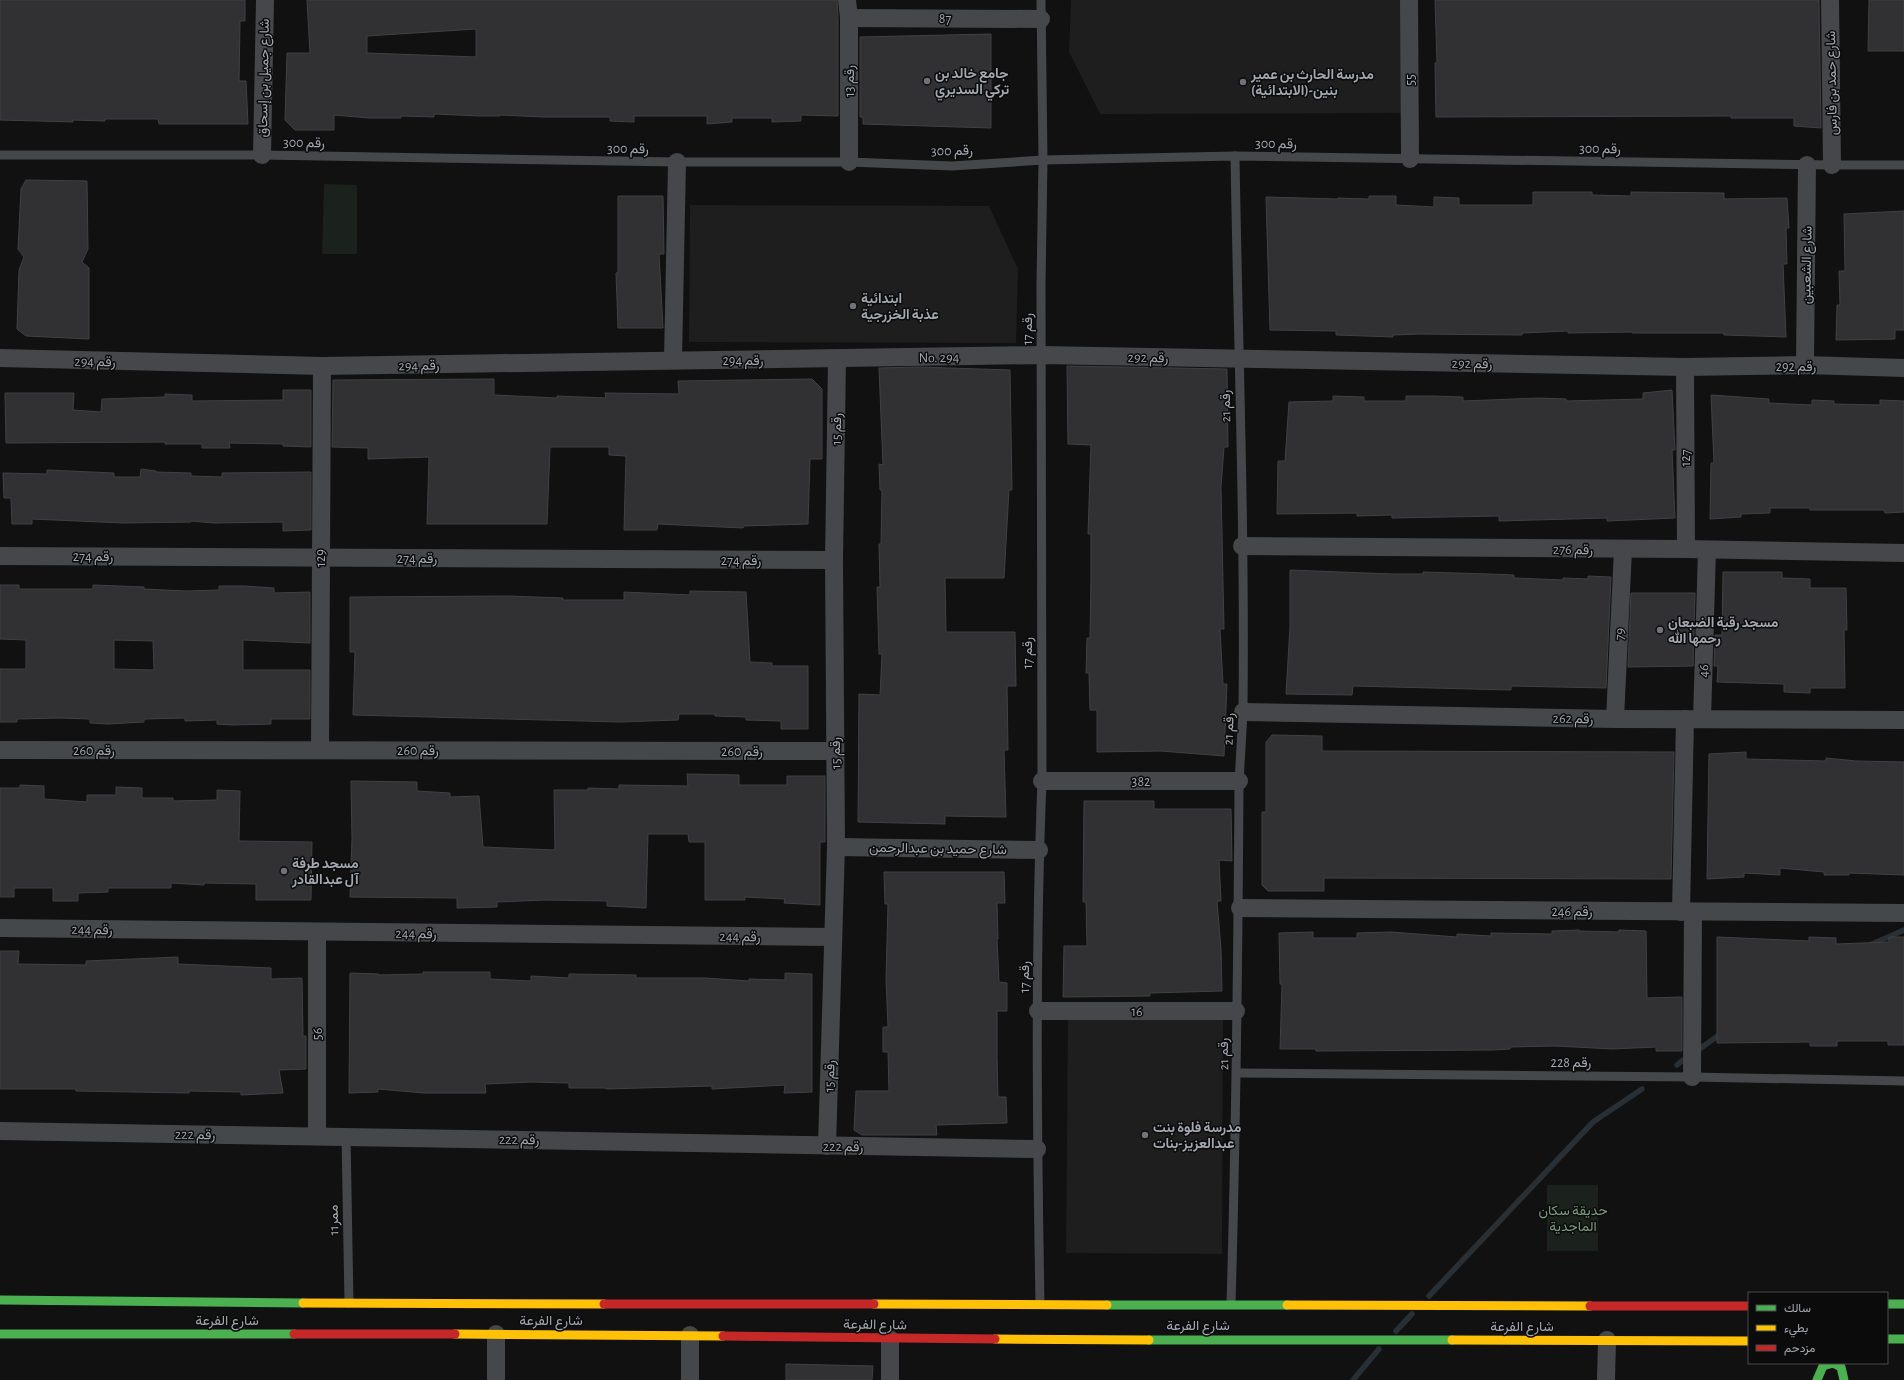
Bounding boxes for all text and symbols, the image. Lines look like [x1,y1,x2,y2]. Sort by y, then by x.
street label: 87 [939,12,951,26]
street label: شارع جميل بن إسحاق [256,18,275,138]
street label: شارع حمد بن فارس [1824,31,1843,135]
street label: رقم 13 [843,65,858,97]
place label: جامع خالد بن تركي السديري [935,67,1010,101]
place label: مدرسة الحارث بن عمير (الابتدائية)-بنين [1250,68,1374,99]
street label: 55 [1404,74,1418,86]
marker: جامع خالد بن تركي السديري [922,76,932,86]
marker: مدرسة الحارث بن عمير (الابتدائية)-بنين [1238,77,1248,87]
street label: رقم 300 [283,136,325,151]
street label: رقم 300 [1255,137,1297,152]
street label: رقم 300 [607,142,649,157]
street label: رقم 300 [1579,142,1621,157]
street label: رقم 300 [931,144,973,159]
street label: شارع الشعبين [1799,226,1818,304]
place label: ابتدائية عذبة الخزرجية [861,292,939,323]
marker: ابتدائية عذبة الخزرجية [848,301,858,311]
street label: رقم 17 [1021,313,1036,345]
street label: No. 294 [919,351,960,365]
street label: رقم 292 [1127,351,1169,366]
street label: رقم 294 [722,354,764,369]
street label: رقم 294 [74,355,116,370]
street label: رقم 292 [1451,357,1493,372]
street label: رقم 294 [398,359,440,374]
street label: رقم 292 [1776,360,1817,375]
street label: رقم 21 [1219,389,1234,422]
street label: رقم 15 [830,413,845,445]
street label: 127 [1679,449,1693,467]
street label: رقم 276 [1553,543,1593,558]
street label: 129 [314,549,328,567]
street label: رقم 274 [73,550,113,565]
street label: رقم 274 [397,552,437,567]
street label: رقم 274 [721,554,761,569]
place label: مسجد رقية الضبعان رحمها الله [1668,616,1779,647]
marker: مسجد رقية الضبعان رحمها الله [1655,625,1665,635]
street label: 79 [1613,627,1627,641]
street label: رقم 17 [1021,637,1036,669]
street label: 46 [1697,664,1711,678]
street label: رقم 21 [1221,712,1238,746]
street label: رقم 262 [1552,712,1594,727]
street label: رقم 15 [829,737,844,769]
street label: رقم 260 [73,744,115,759]
street label: رقم 260 [397,744,439,759]
street label: رقم 260 [721,745,763,760]
street label: 382 [1132,775,1150,789]
street label: شارع حميد بن عبدالرحمن [869,841,1007,860]
place label: مسجد طرفة آل عبدالقادر [291,857,360,888]
marker: مسجد طرفة آل عبدالقادر [279,866,289,876]
street label: رقم 246 [1551,905,1593,920]
street label: رقم 244 [71,923,113,938]
street label: رقم 244 [395,927,437,942]
street label: رقم 244 [719,930,761,945]
street label: رقم 17 [1018,961,1033,993]
street label: 16 [1131,1005,1143,1019]
street label: 56 [311,1028,325,1040]
street label: رقم 21 [1217,1037,1232,1070]
street label: رقم 228 [1551,1056,1592,1071]
street label: رقم 15 [822,1060,839,1092]
place label: مدرسة فلوة بنت عبدالعزيز-بنات [1153,1121,1242,1152]
street label: رقم 222 [175,1128,216,1143]
marker: مدرسة فلوة بنت عبدالعزيز-بنات [1140,1130,1150,1140]
street label: رقم 222 [499,1133,540,1148]
street label: رقم 222 [823,1140,864,1155]
park label: حديقة سكان الماجدية [1538,1204,1608,1235]
street label: ممر11 [327,1205,342,1235]
legend [1748,1292,1888,1364]
text: سالك [1784,1302,1811,1314]
street label: شارع الفرعة [195,1314,259,1331]
street label: شارع الفرعة [519,1314,583,1331]
street label: شارع الفرعة [843,1317,907,1336]
street label: شارع الفرعة [1166,1319,1230,1336]
street label: شارع الفرعة [1490,1320,1554,1337]
text: بطيء [1784,1322,1808,1338]
text: مزدحم [1784,1342,1815,1356]

